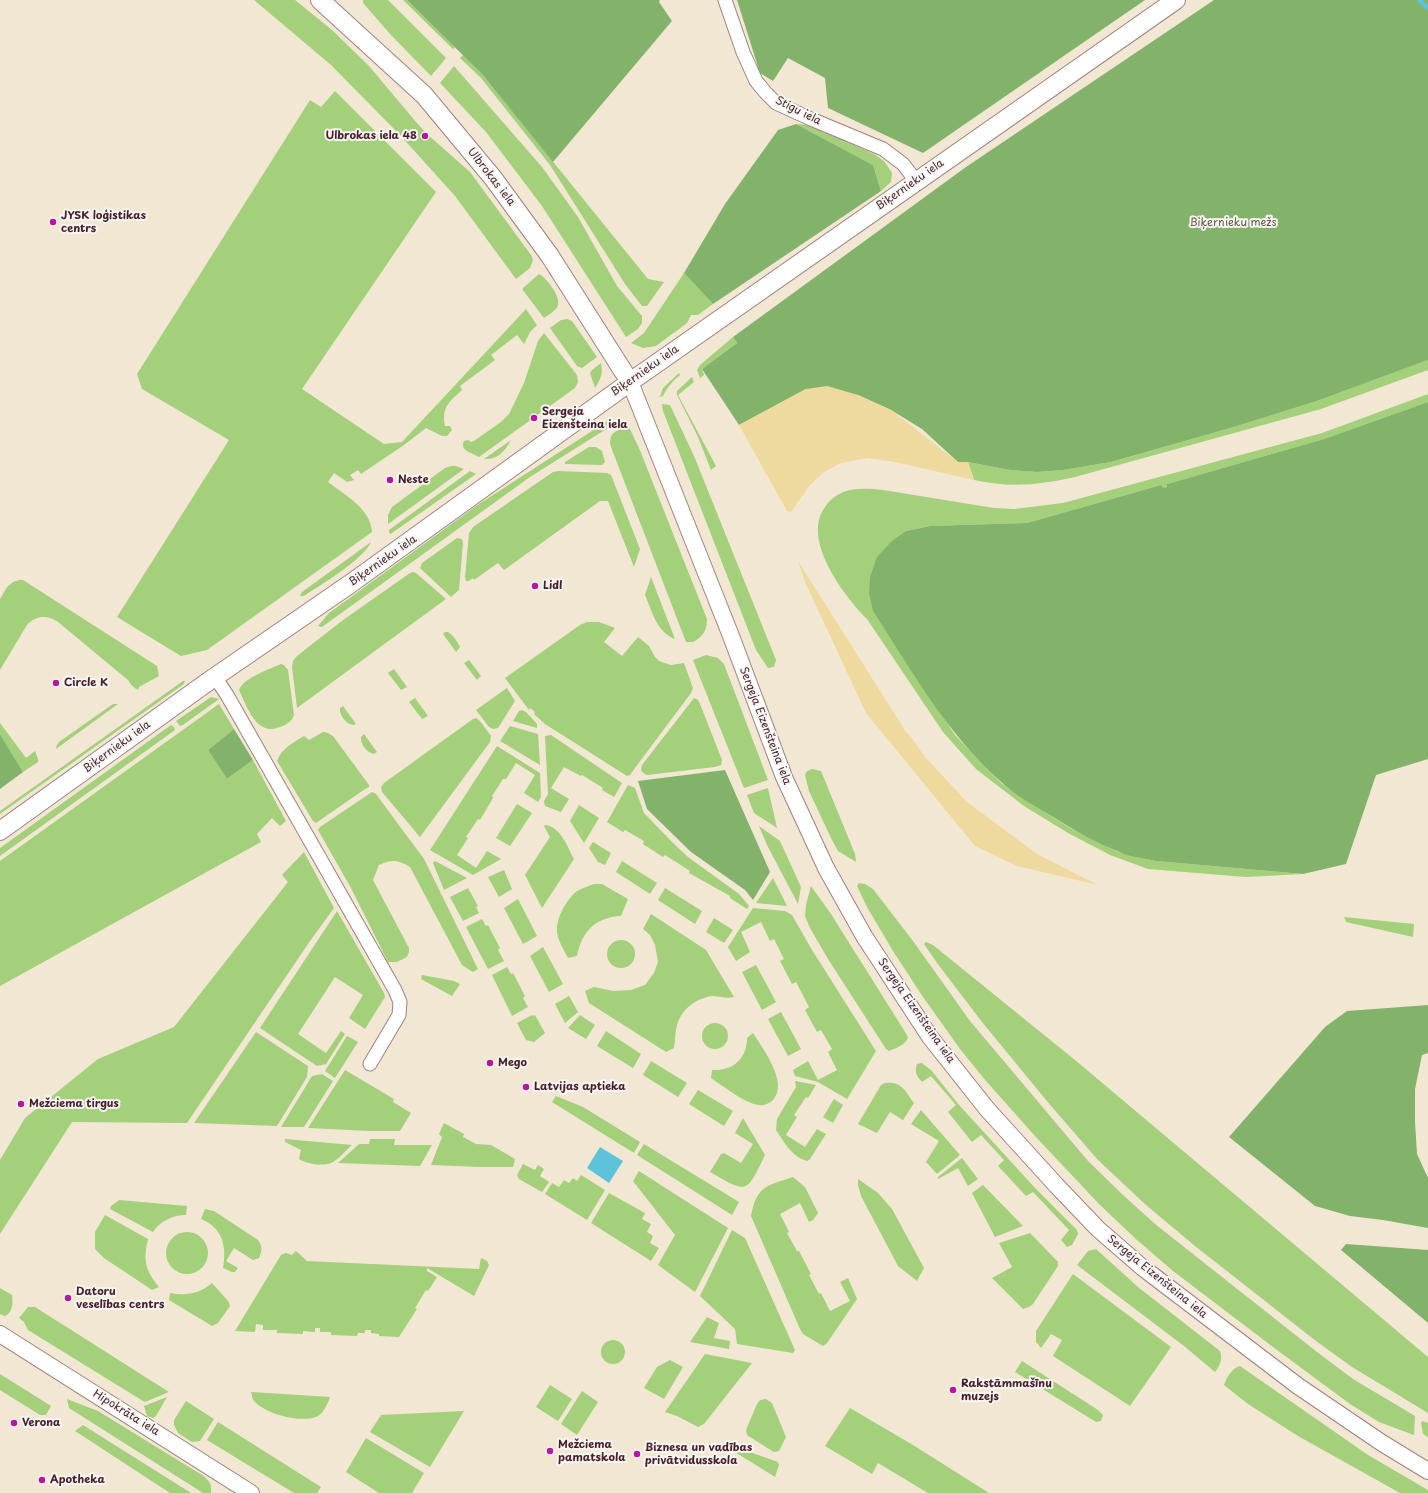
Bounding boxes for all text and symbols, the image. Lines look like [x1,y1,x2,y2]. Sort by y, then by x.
street label: Stigu iela [773,94,823,128]
place label: Ulbrokas iela 48 [326,129,417,143]
marker: Ulbrokas iela 48 [420,131,430,141]
street label: Ulbrokas iela [464,145,518,209]
street label: Biķernieku iela [874,157,946,213]
place label: JYSK loģistikas centrs [61,209,146,235]
park label: Biķernieku mežs [1189,216,1277,230]
marker: JYSK loģistikas centrs [48,217,58,227]
street label: Biķernieku iela [609,343,681,399]
place label: Sergeja Eizenšteina iela [542,405,628,431]
marker: Sergeja Eizenšteina iela [529,413,539,423]
place label: Neste [398,473,429,487]
marker: Neste [385,475,395,485]
street label: Biķernieku iela [347,533,419,589]
place label: Lidl [543,579,562,593]
marker: Lidl [530,581,540,591]
street label: Sergeja Eizenšteina iela [736,665,794,787]
place label: Circle K [64,676,108,690]
marker: Circle K [51,678,61,688]
street label: Biķernieku iela [81,718,153,776]
street label: Sergeja Eizenšteina iela [875,956,957,1066]
place label: Mego [498,1056,527,1070]
marker: Mego [485,1058,495,1068]
place label: Latvijas aptieka [534,1080,626,1094]
marker: Latvijas aptieka [521,1082,531,1092]
place label: Mežciema tirgus [29,1097,119,1111]
marker: Mežciema tirgus [16,1099,26,1109]
street label: Sergeja Eizenšteina iela [1104,1233,1210,1321]
place label: Datoru veselības centrs [76,1285,164,1311]
marker: Datoru veselības centrs [63,1293,73,1303]
place label: Rakstāmmašīnu muzejs [961,1377,1052,1403]
marker: Rakstāmmašīnu muzejs [948,1385,958,1395]
street label: Hipokrāta iela [90,1387,162,1439]
place label: Verona [22,1416,60,1430]
marker: Verona [9,1418,19,1428]
place label: Mežciema pamatskola [558,1438,626,1464]
place label: Biznesa un vadības privātvidusskola [645,1441,752,1467]
marker: Mežciema pamatskola [545,1446,555,1456]
marker: Biznesa un vadības privātvidusskola [632,1449,642,1459]
place label: Apotheka [50,1473,105,1487]
marker: Apotheka [37,1475,47,1485]

